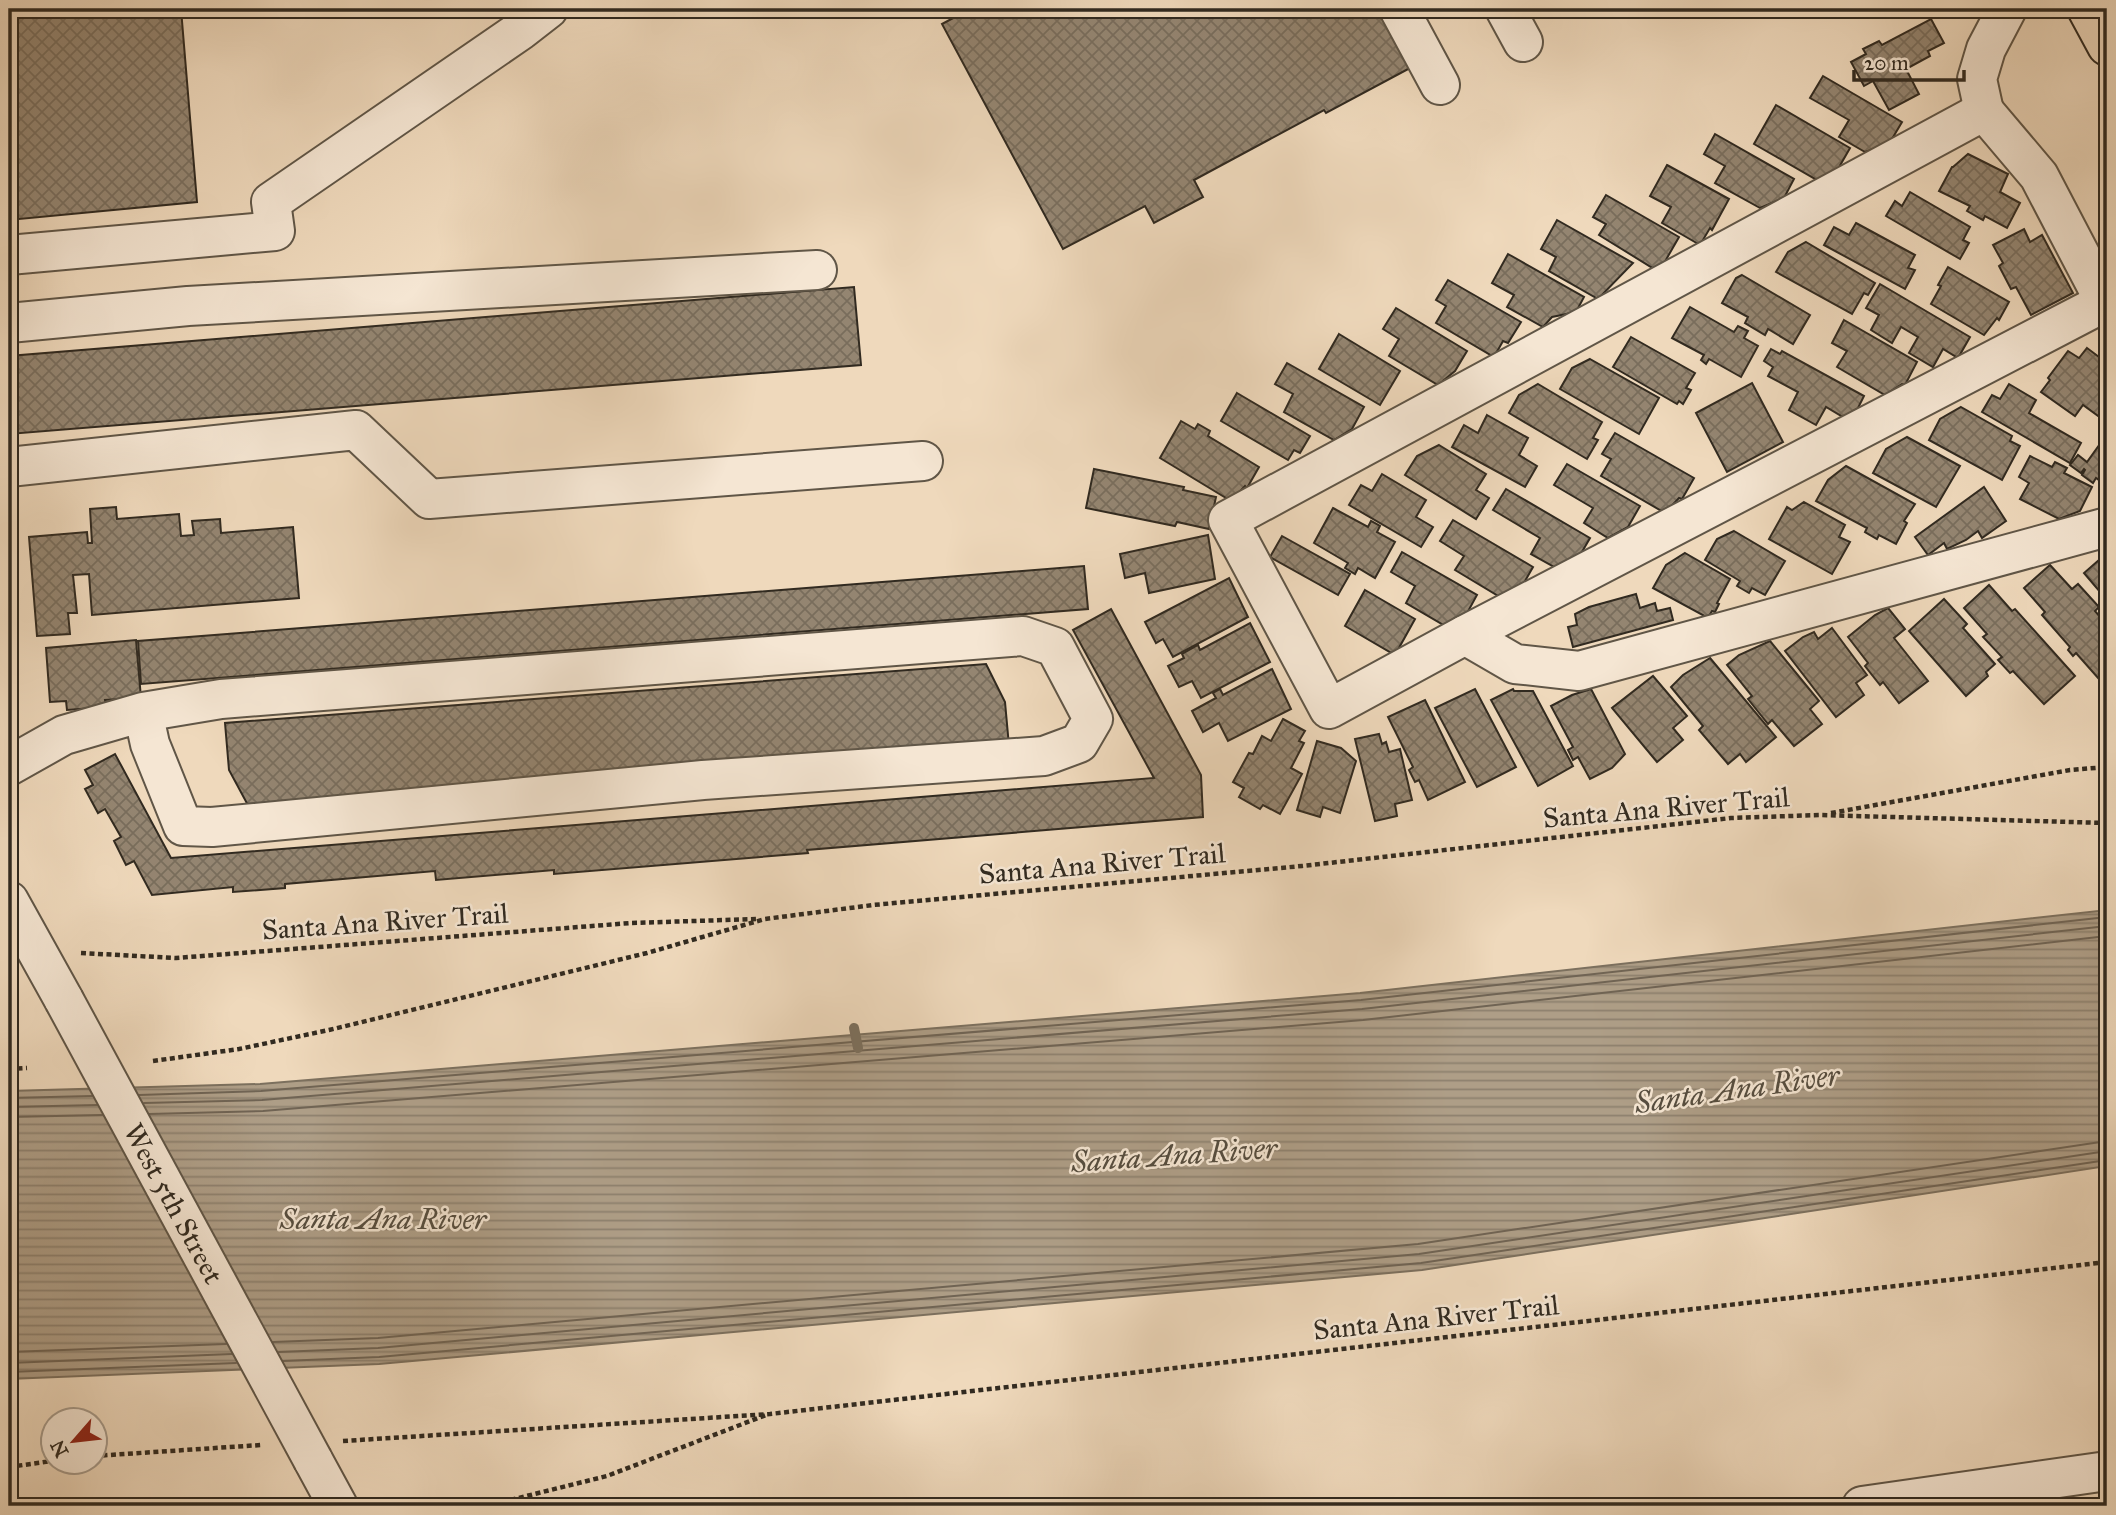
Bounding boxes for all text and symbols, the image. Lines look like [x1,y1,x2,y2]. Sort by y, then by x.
scale bar [1854,38,1964,82]
text: 20 m [1864,50,1909,76]
street label: Santa Ana River Trail [1541,779,1791,836]
street label: Santa Ana River Trail [977,835,1227,892]
street label: Santa Ana River Trail [261,895,510,948]
water label: Santa Ana River [1631,1057,1843,1121]
street label: West 5th Street [116,1117,231,1290]
water label: Santa Ana River [1069,1130,1280,1180]
water label: Santa Ana River [279,1201,488,1237]
street label: Santa Ana River Trail [1311,1287,1561,1348]
north arrow [38,1406,108,1476]
text: N [45,1436,73,1461]

